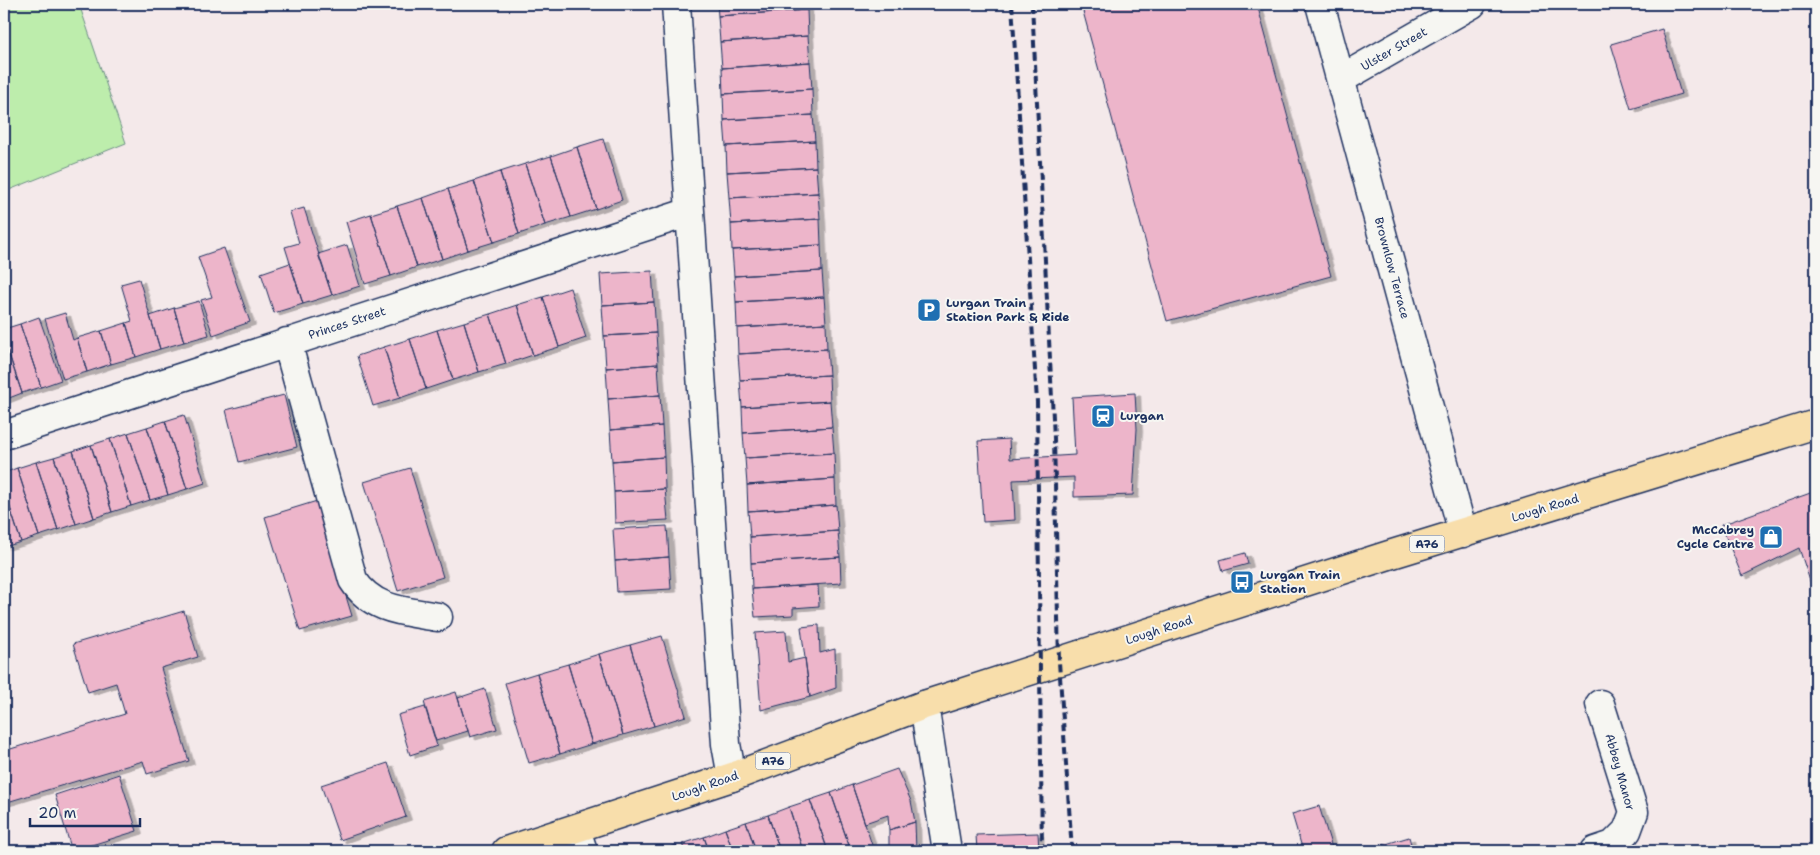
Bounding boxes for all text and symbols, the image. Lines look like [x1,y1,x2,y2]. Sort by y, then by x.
street label: Ulster Street [1358,24,1430,74]
street label: Brownlow Terrace [1371,215,1413,321]
place label: Lurgan Train Station Park & Ride [946,295,1069,325]
parking icon: Lurgan Train Station Park & Ride [916,297,942,323]
street label: Princes Street [306,303,388,343]
station icon: Lurgan [1090,403,1116,429]
place label: Lurgan [1120,408,1164,424]
street label: Lough Road [1509,490,1581,526]
place label: McCabrey Cycle Centre [1677,522,1754,552]
shop icon: McCabrey Cycle Centre [1758,524,1784,550]
road number: A76 [1410,536,1444,552]
place label: Lurgan Train Station [1260,567,1340,597]
bus stop icon: Lurgan Train Station [1229,569,1255,595]
street label: Lough Road [1123,612,1195,648]
street label: Abbey Manor [1601,732,1639,813]
road number: A76 [756,752,790,769]
street label: Lough Road [670,767,741,805]
scale bar [30,795,140,827]
text: 20 m [38,803,77,823]

